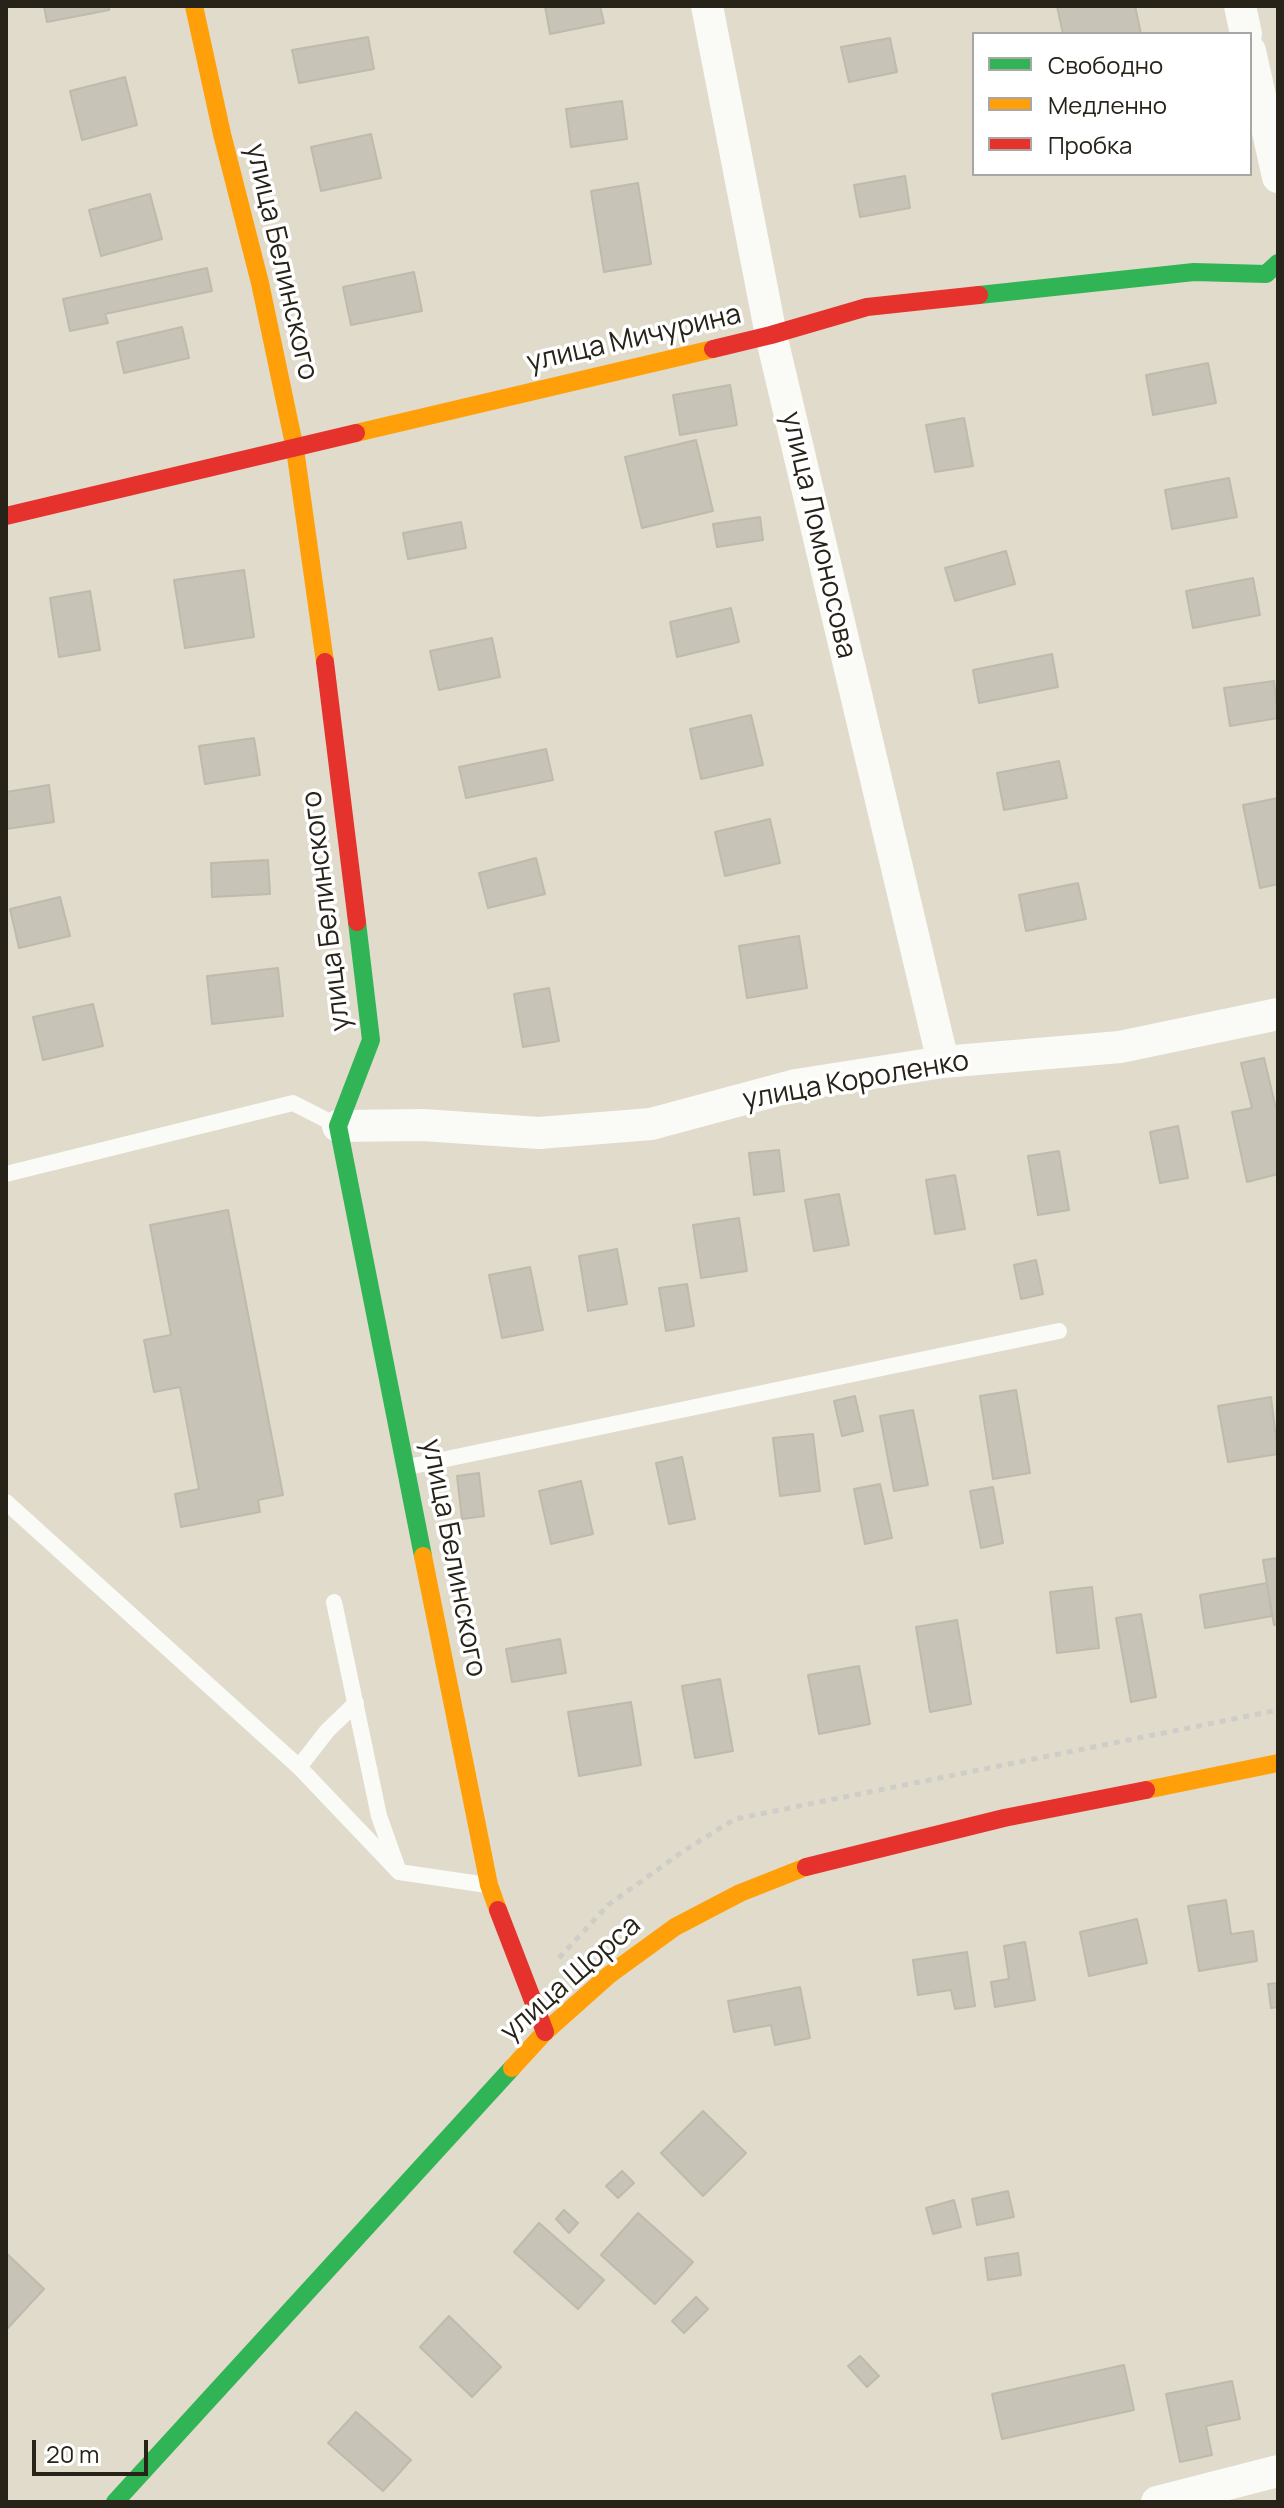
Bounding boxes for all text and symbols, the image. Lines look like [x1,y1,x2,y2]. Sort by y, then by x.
legend [972,32,1252,176]
text: Свободно [1048,48,1163,81]
text: Медленно [1048,88,1167,121]
text: Пробка [1048,128,1132,161]
street label: улица Белинского [237,141,325,383]
street label: улица Мичурина [524,298,744,380]
street label: улица Ломоносова [773,408,863,662]
street label: улица Белинского [296,789,358,1033]
street label: улица Короленко [740,1045,972,1117]
street label: улица Белинского [413,1436,493,1680]
street label: улица Щорса [494,1909,648,2049]
scale bar [36,2424,152,2474]
text: 20 m [46,2437,99,2470]

